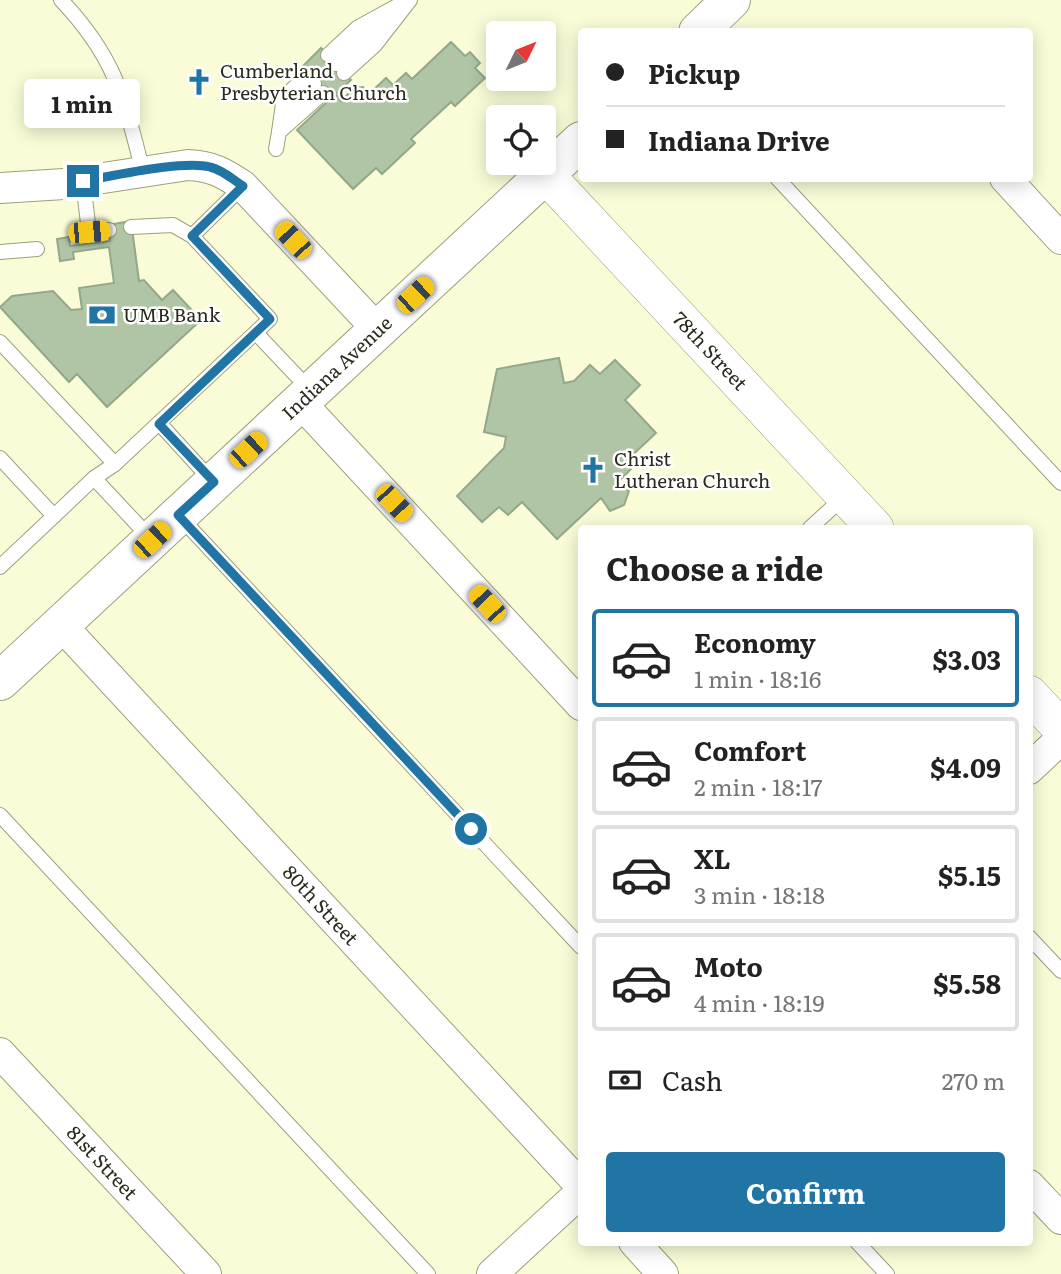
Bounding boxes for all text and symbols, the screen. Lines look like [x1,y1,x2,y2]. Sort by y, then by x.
north arrow [486,21,556,91]
map controls [486,21,556,175]
text: Pickup [648,53,740,92]
place label: Cumberland Presbyterian Church [220,56,407,106]
church icon: Cumberland Presbyterian Church [184,67,214,97]
callout: 1 min [25,80,141,128]
text: 1 min [51,86,113,120]
button: locate [486,105,556,175]
text: Indiana Drive [648,120,830,159]
route end [67,165,99,197]
car [271,217,316,263]
car [68,220,111,244]
car [393,273,438,317]
bank icon: UMB Bank [87,300,117,330]
place label: UMB Bank [123,300,221,328]
street label: 78th Street [667,305,755,396]
street label: Indiana Avenue [275,309,398,426]
car [226,428,271,472]
place label: Christ Lutheran Church [614,444,770,494]
church icon: Christ Lutheran Church [578,455,608,485]
car [372,480,417,526]
car [130,518,175,562]
text: Choose a ride [606,543,823,591]
car [465,581,510,627]
text: Economy [694,622,816,661]
icon: car [610,627,673,690]
text: $3.03 [932,639,1001,678]
text: 1 min · 18:16 [694,661,821,695]
text: Comfort [694,730,806,769]
icon: car [610,735,673,798]
text: $4.09 [930,747,1001,786]
text: 2 min · 18:17 [694,769,822,803]
route start [455,813,487,845]
text: XL [694,838,731,877]
icon: car [610,843,673,906]
text: $5.15 [938,855,1001,894]
street label: 80th Street [277,858,366,951]
text: 3 min · 18:18 [694,877,825,911]
text: Moto [694,946,763,985]
icon: car [610,951,673,1014]
text: $5.58 [933,963,1001,1002]
text: 4 min · 18:19 [694,985,824,1019]
text: Cash [662,1060,723,1099]
icon: cash [606,1061,644,1099]
text: 270 m [942,1063,1005,1097]
street label: 81st Street [61,1119,145,1206]
button: Confirm [606,1152,1005,1232]

